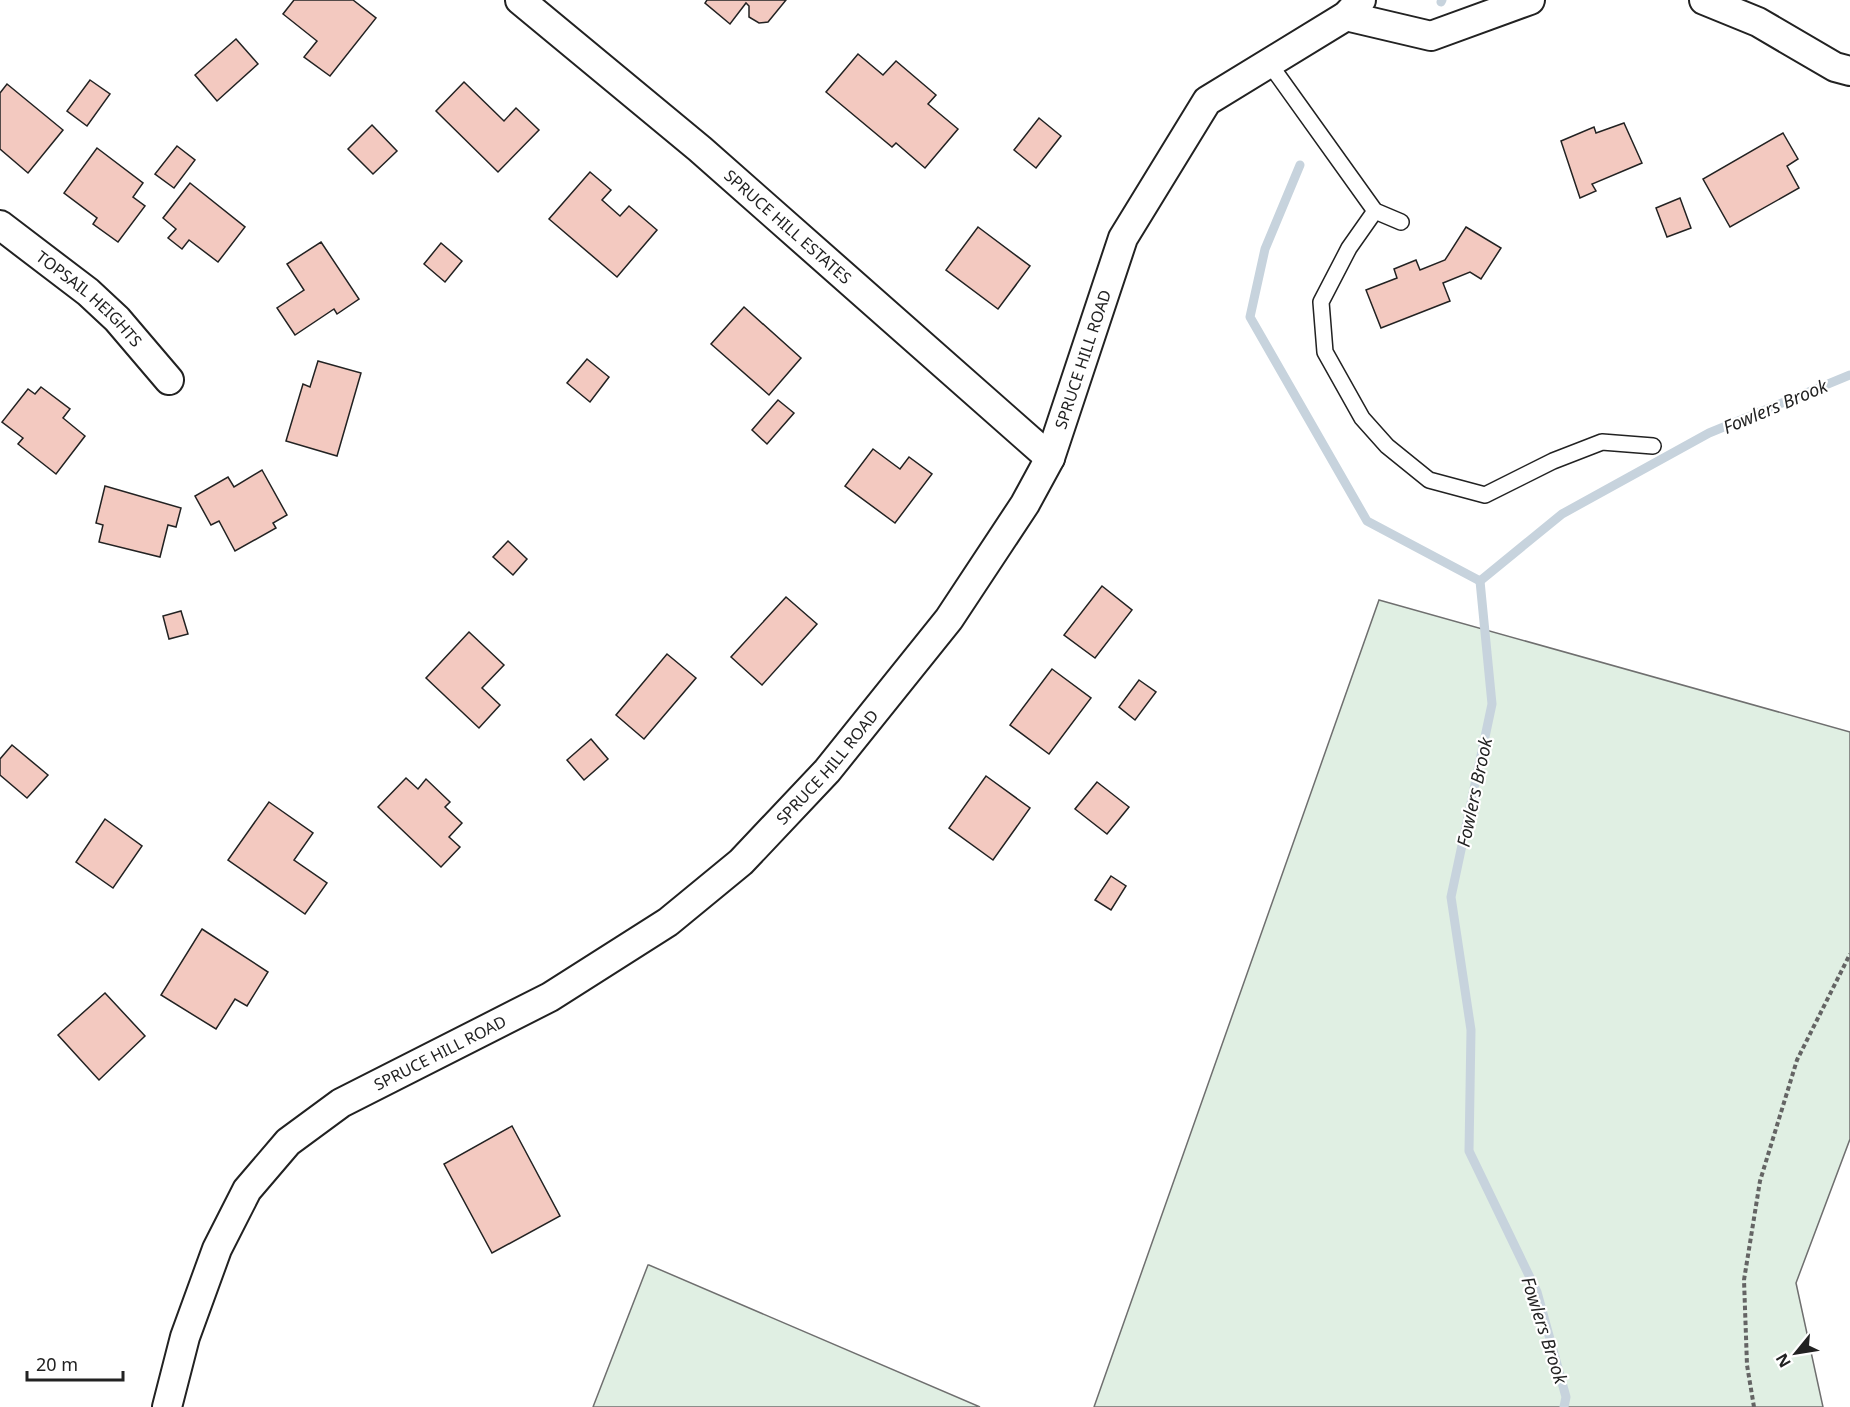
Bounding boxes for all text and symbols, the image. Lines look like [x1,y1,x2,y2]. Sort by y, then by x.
street label: SPRUCE HILL ESTATES [720,165,856,289]
street label: TOPSAIL HEIGHTS [32,246,147,352]
street label: SPRUCE HILL ROAD [1049,287,1116,432]
water label: Fowlers Brook [1719,373,1832,439]
street label: SPRUCE HILL ROAD [771,705,883,829]
water label: Fowlers Brook [1451,734,1498,849]
street label: SPRUCE HILL ROAD [370,1010,510,1096]
water label: Fowlers Brook [1516,1273,1574,1388]
north arrow [1766,1323,1826,1383]
scale bar [27,1344,123,1382]
text: N [1770,1349,1796,1372]
text: 20 m [36,1352,78,1376]

